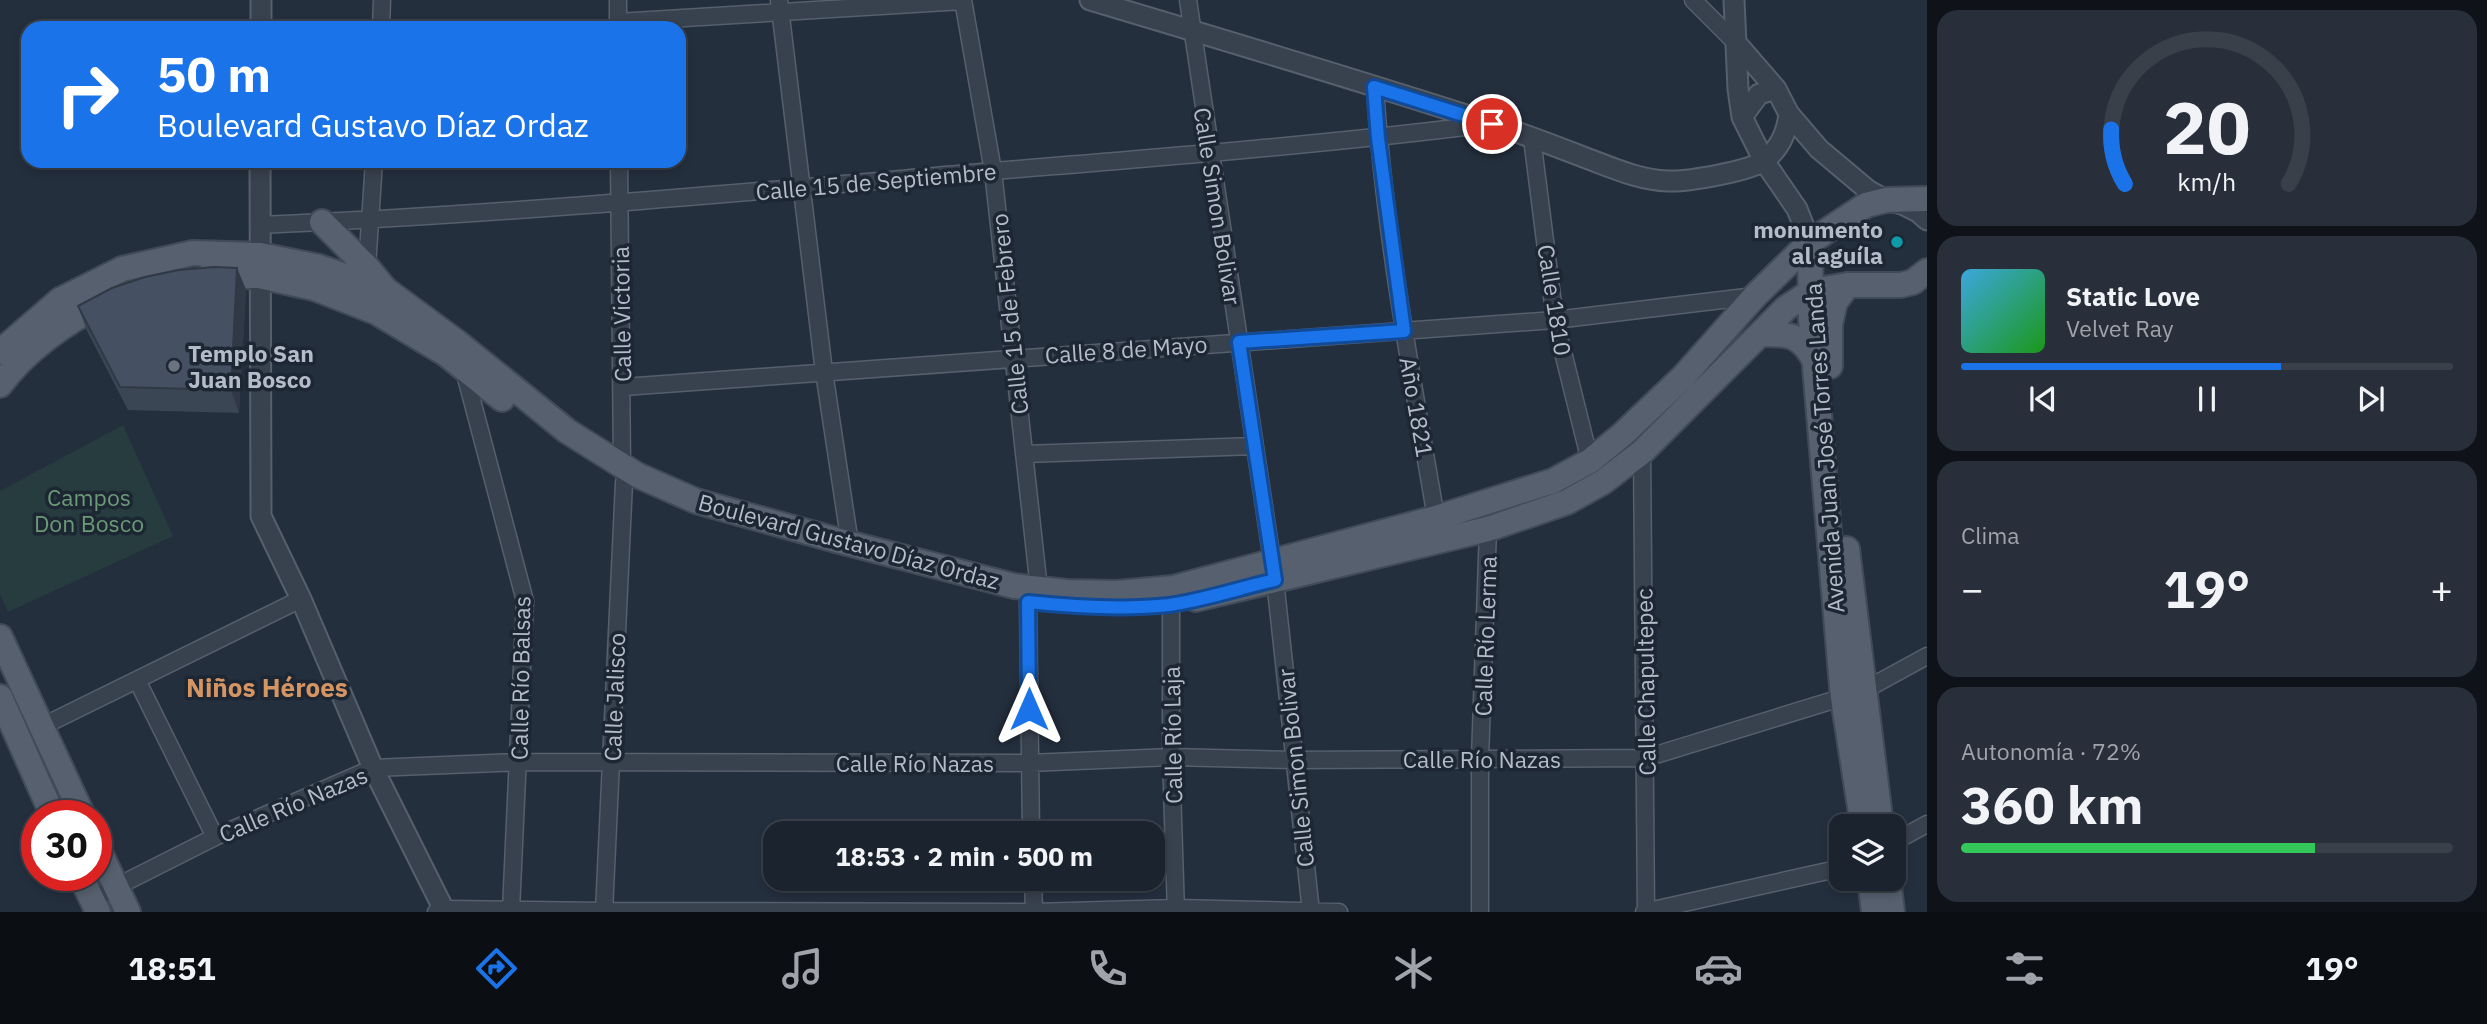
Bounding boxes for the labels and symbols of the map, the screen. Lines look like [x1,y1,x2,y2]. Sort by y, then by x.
pin [1462,94,1522,154]
street label: Calle Simon Bolivar [1188,105,1248,307]
street label: Calle 15 de Septiembre [754,156,998,206]
street label: Calle 15 de Febrero [984,212,1034,416]
place label: monumento al aguíla [1753,214,1883,270]
marker: monumento al aguíla [1889,234,1905,250]
street label: Calle 1810 [1531,242,1579,358]
street label: Calle Victoria [605,246,637,382]
street label: Avenida Juan José Torres Landa [1798,282,1850,614]
street label: Calle 8 de Mayo [1044,328,1208,370]
place label: Templo San Juan Bosco [188,338,314,394]
street label: Año 1821 [1393,355,1441,459]
marker: Templo San Juan Bosco [166,358,182,374]
park label: Campos Don Bosco [34,482,144,538]
street label: Boulevard Gustavo Díaz Ordaz [695,486,1003,596]
street label: Calle Río Lerma [1467,555,1503,717]
street label: Calle Chapultepec [1628,588,1662,776]
street label: Calle Río Balsas [504,596,536,760]
street label: Calle Jalisco [597,632,631,762]
street label: Calle Río Laja [1156,666,1188,804]
street label: Calle Simon Bolivar [1270,667,1320,869]
district label: Niños Héroes [186,670,348,704]
position arrow [992,672,1066,746]
street label: Calle Río Nazas [1403,744,1561,774]
street label: Calle Río Nazas [836,748,994,778]
street label: Calle Río Nazas [214,759,372,849]
speed limit sign: 30 [21,800,112,891]

